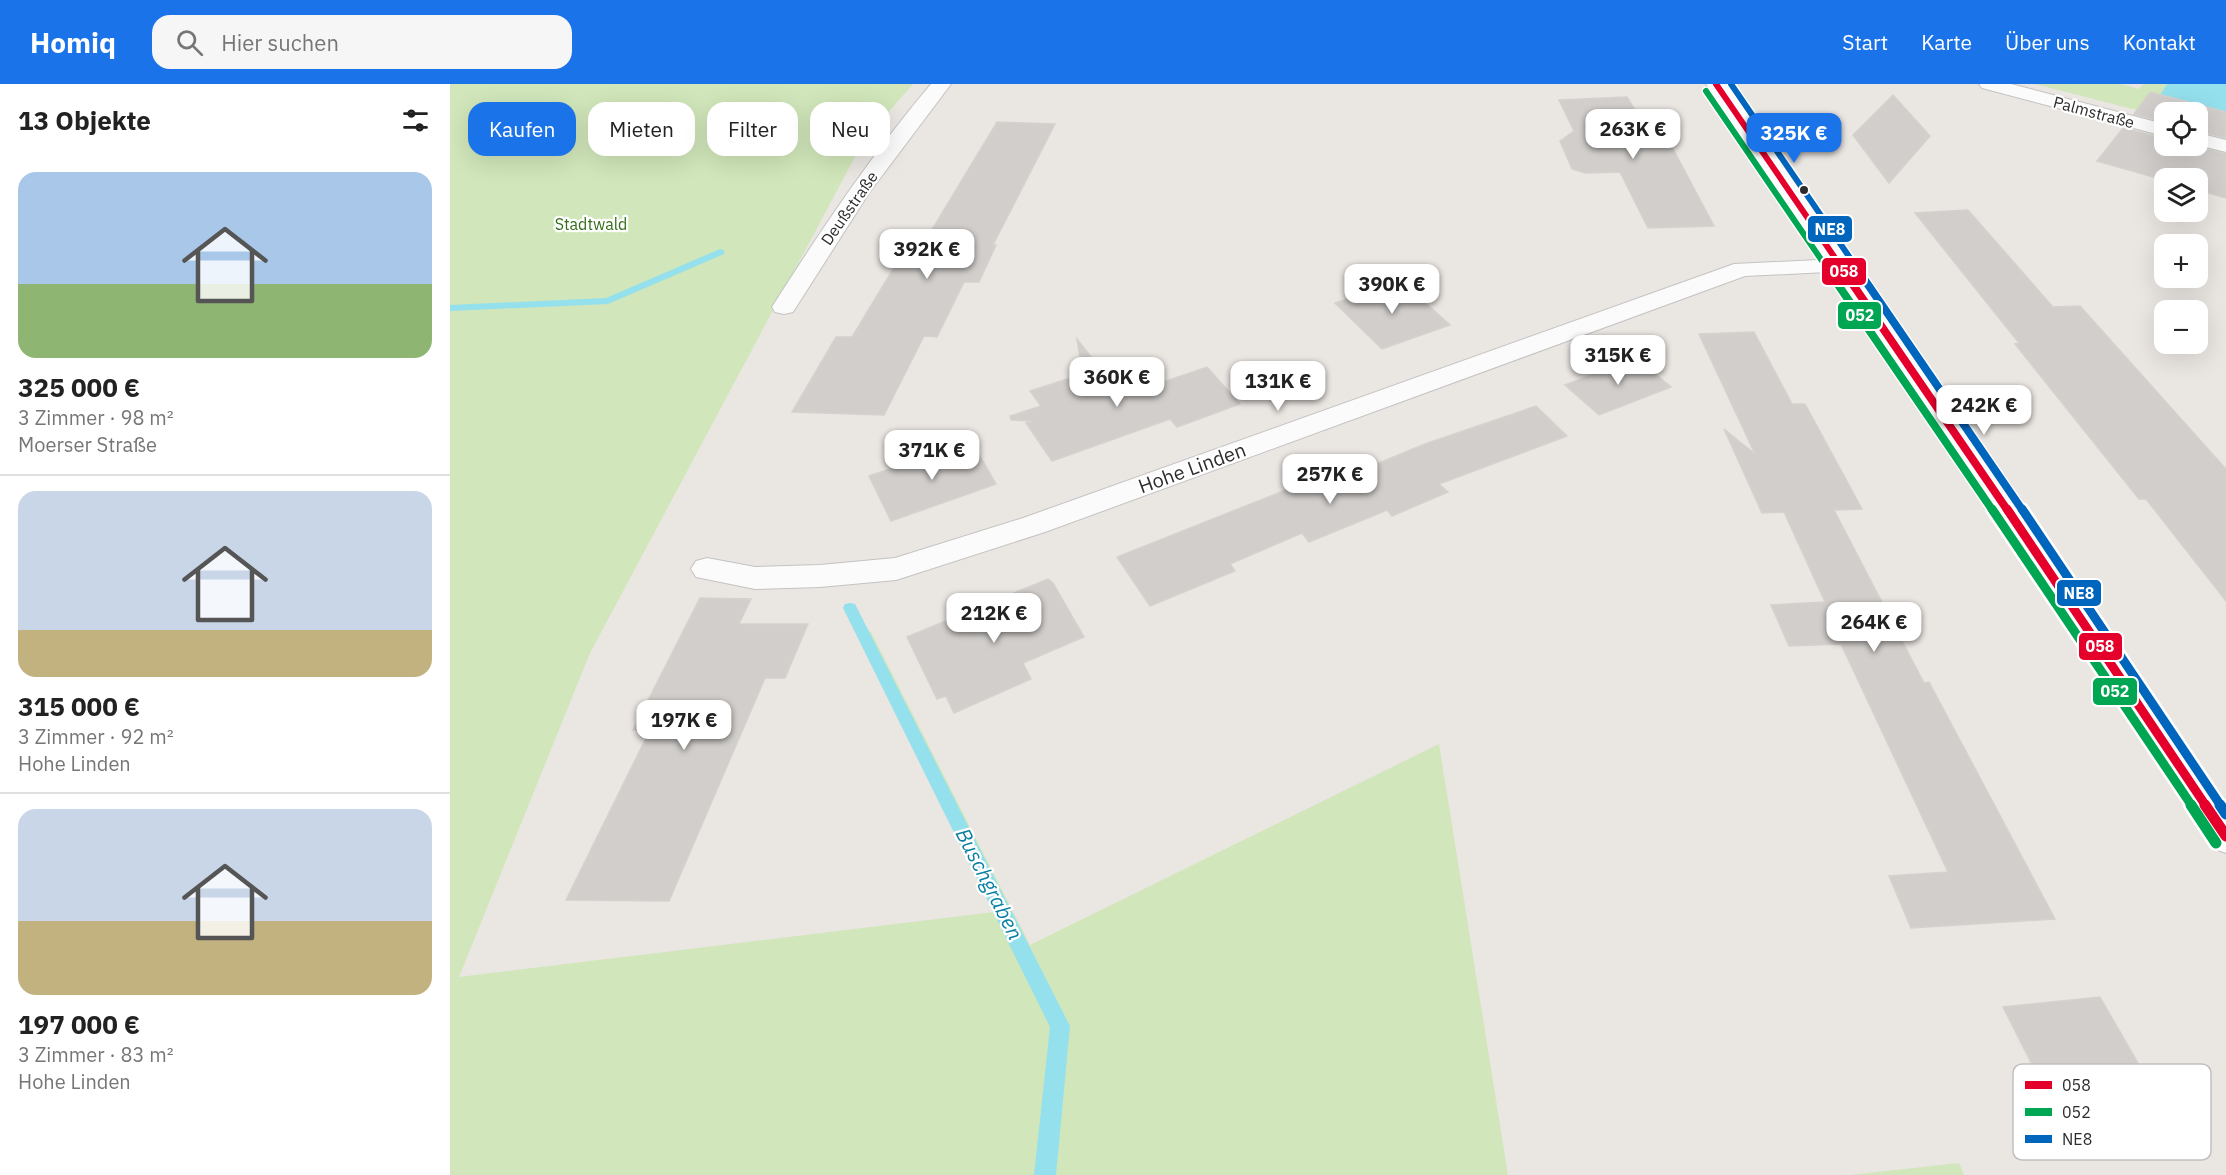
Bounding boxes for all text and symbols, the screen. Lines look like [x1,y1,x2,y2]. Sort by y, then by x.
search box [152,15,572,69]
text: Homiq [30,24,116,61]
icon: search [173,26,206,59]
text: Hier suchen [221,28,339,57]
text: Start [1842,28,1888,56]
text: Karte [1921,28,1972,56]
text: Über uns [2005,28,2090,56]
text: Kontakt [2123,28,2196,56]
street label: Palmstraße [2051,92,2137,132]
chip: Kaufen [468,102,576,156]
chip: Mieten [588,102,695,156]
chip: Filter [707,102,798,156]
chip: Neu [810,102,890,156]
map controls [2154,102,2208,354]
button: locate [2154,102,2208,156]
text: 13 Objekte [18,103,151,137]
icon: filters [399,104,432,137]
pin: 263K € [1584,109,1682,160]
pin: 325K € [1745,113,1843,164]
text: 263K € [1599,115,1667,142]
text: 325K € [1760,119,1828,146]
street label: Deußstraße [816,167,882,249]
button: layers [2154,168,2208,222]
unlabelled marker [1798,184,1810,196]
icon: home [171,211,279,319]
park label: Stadtwald [555,214,627,234]
line badge: NE8 [1807,215,1853,243]
text: NE8 [1815,219,1845,239]
pin: 392K € [878,229,976,280]
button: + [2154,234,2208,288]
text: 392K € [893,235,961,262]
line badge: 058 [1821,257,1867,286]
text: 058 [1830,261,1858,281]
pin: 390K € [1343,264,1441,315]
text: 390K € [1358,270,1426,297]
button: − [2154,300,2208,354]
line badge: 052 [1837,301,1882,330]
text: 052 [1846,305,1874,325]
pin: 315K € [1569,335,1667,386]
text: 315K € [1584,341,1652,368]
pin: 360K € [1068,357,1166,408]
pin: 131K € [1229,361,1327,412]
text: 360K € [1083,363,1151,390]
text: 131K € [1244,367,1312,394]
text: 325 000 € [18,370,140,404]
pin: 242K € [1935,385,2033,436]
text: 242K € [1950,391,2018,418]
text: 3 Zimmer · 98 m² [18,404,174,431]
pin: 371K € [883,430,981,481]
text: Moerser Straße [18,431,157,458]
text: 371K € [898,436,966,463]
street label: Hohe Linden [1134,436,1249,499]
pin: 257K € [1281,454,1379,505]
text: 257K € [1296,460,1364,487]
icon: home [171,530,279,638]
line badge: NE8 [2056,579,2102,607]
text: NE8 [2064,583,2094,603]
pin: 212K € [945,593,1043,644]
text: 212K € [960,599,1028,626]
pin: 264K € [1825,602,1923,653]
text: 264K € [1840,608,1908,635]
line badge: 058 [2078,632,2123,661]
text: 058 [2086,636,2114,656]
line badge: 052 [2092,677,2138,706]
text: 052 [2101,681,2129,701]
text: 315 000 € [18,689,140,723]
pin: 197K € [635,700,733,751]
text: 197K € [650,706,718,733]
text: 3 Zimmer · 92 m² [18,723,174,750]
text: Hohe Linden [18,750,131,777]
water label: Buschgraben [950,823,1030,944]
icon: home [171,848,279,956]
text: 197 000 € [18,1007,140,1041]
text: 3 Zimmer · 83 m² [18,1041,174,1068]
legend [2013,1064,2211,1160]
text: Hohe Linden [18,1068,131,1095]
text: 058 [2062,1075,2091,1095]
text: 052 [2062,1102,2091,1122]
text: NE8 [2062,1129,2092,1149]

